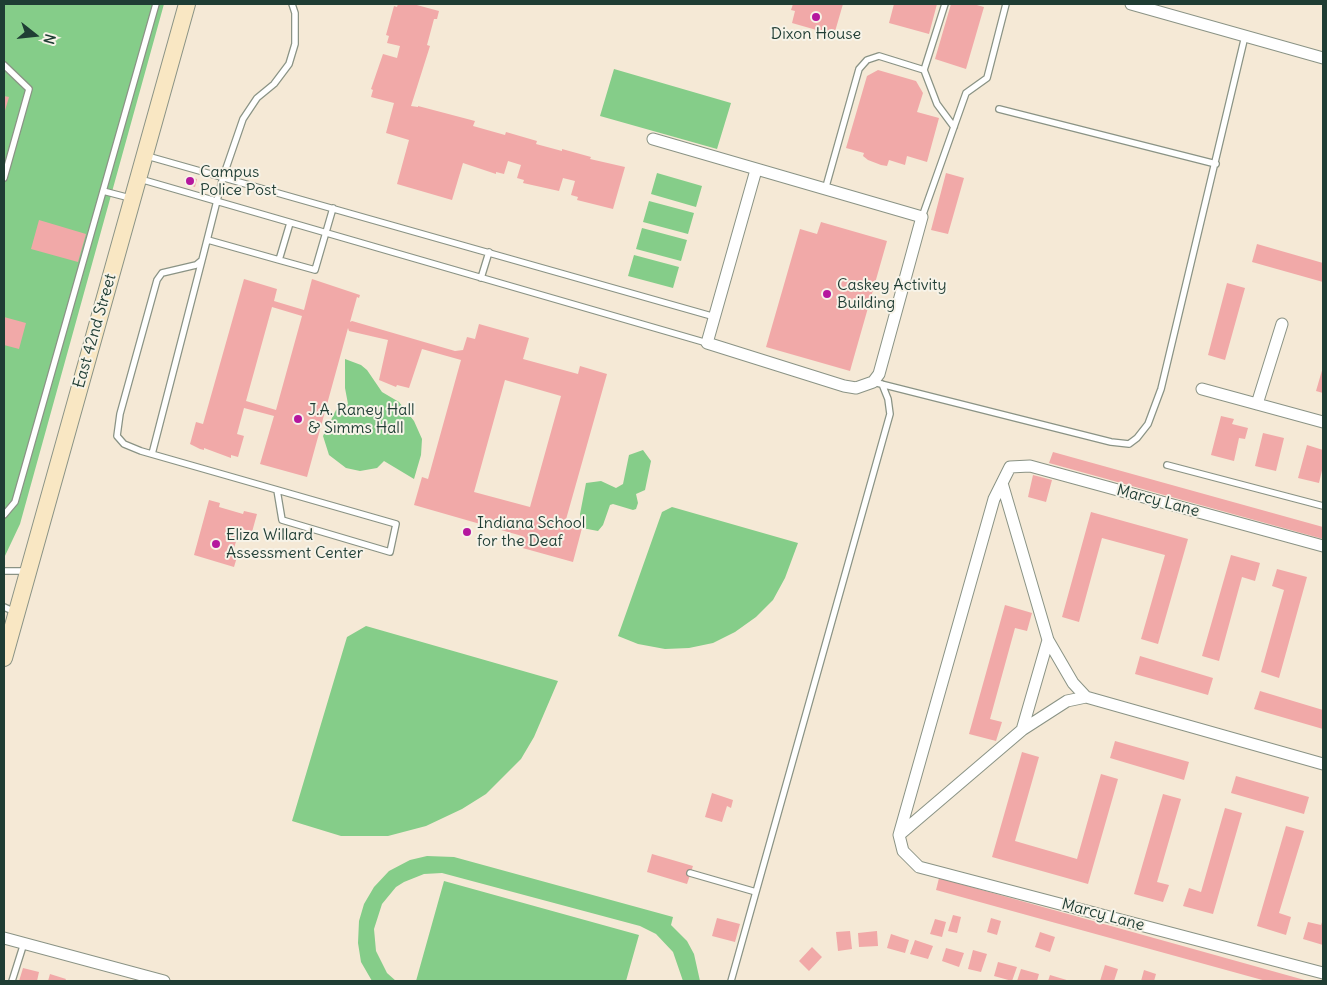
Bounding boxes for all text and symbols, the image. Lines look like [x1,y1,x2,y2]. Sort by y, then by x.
north arrow [10,10,60,60]
marker: Dixon House [810,11,822,23]
place label: Dixon House [771,24,861,44]
text: N [39,32,59,46]
place label: Campus Police Post [200,162,277,200]
marker: Campus Police Post [184,175,196,187]
street label: East 42nd Street [70,272,120,390]
place label: Caskey Activity Building [837,275,947,313]
marker: Caskey Activity Building [821,288,833,300]
place label: J.A. Raney Hall & Simms Hall [308,400,415,438]
marker: J.A. Raney Hall & Simms Hall [292,413,304,425]
street label: Marcy Lane [1114,481,1202,521]
place label: Indiana School for the Deaf [477,513,585,551]
place label: Eliza Willard Assessment Center [226,525,363,563]
marker: Indiana School for the Deaf [461,526,473,538]
marker: Eliza Willard Assessment Center [210,538,222,550]
street label: Marcy Lane [1059,895,1147,935]

